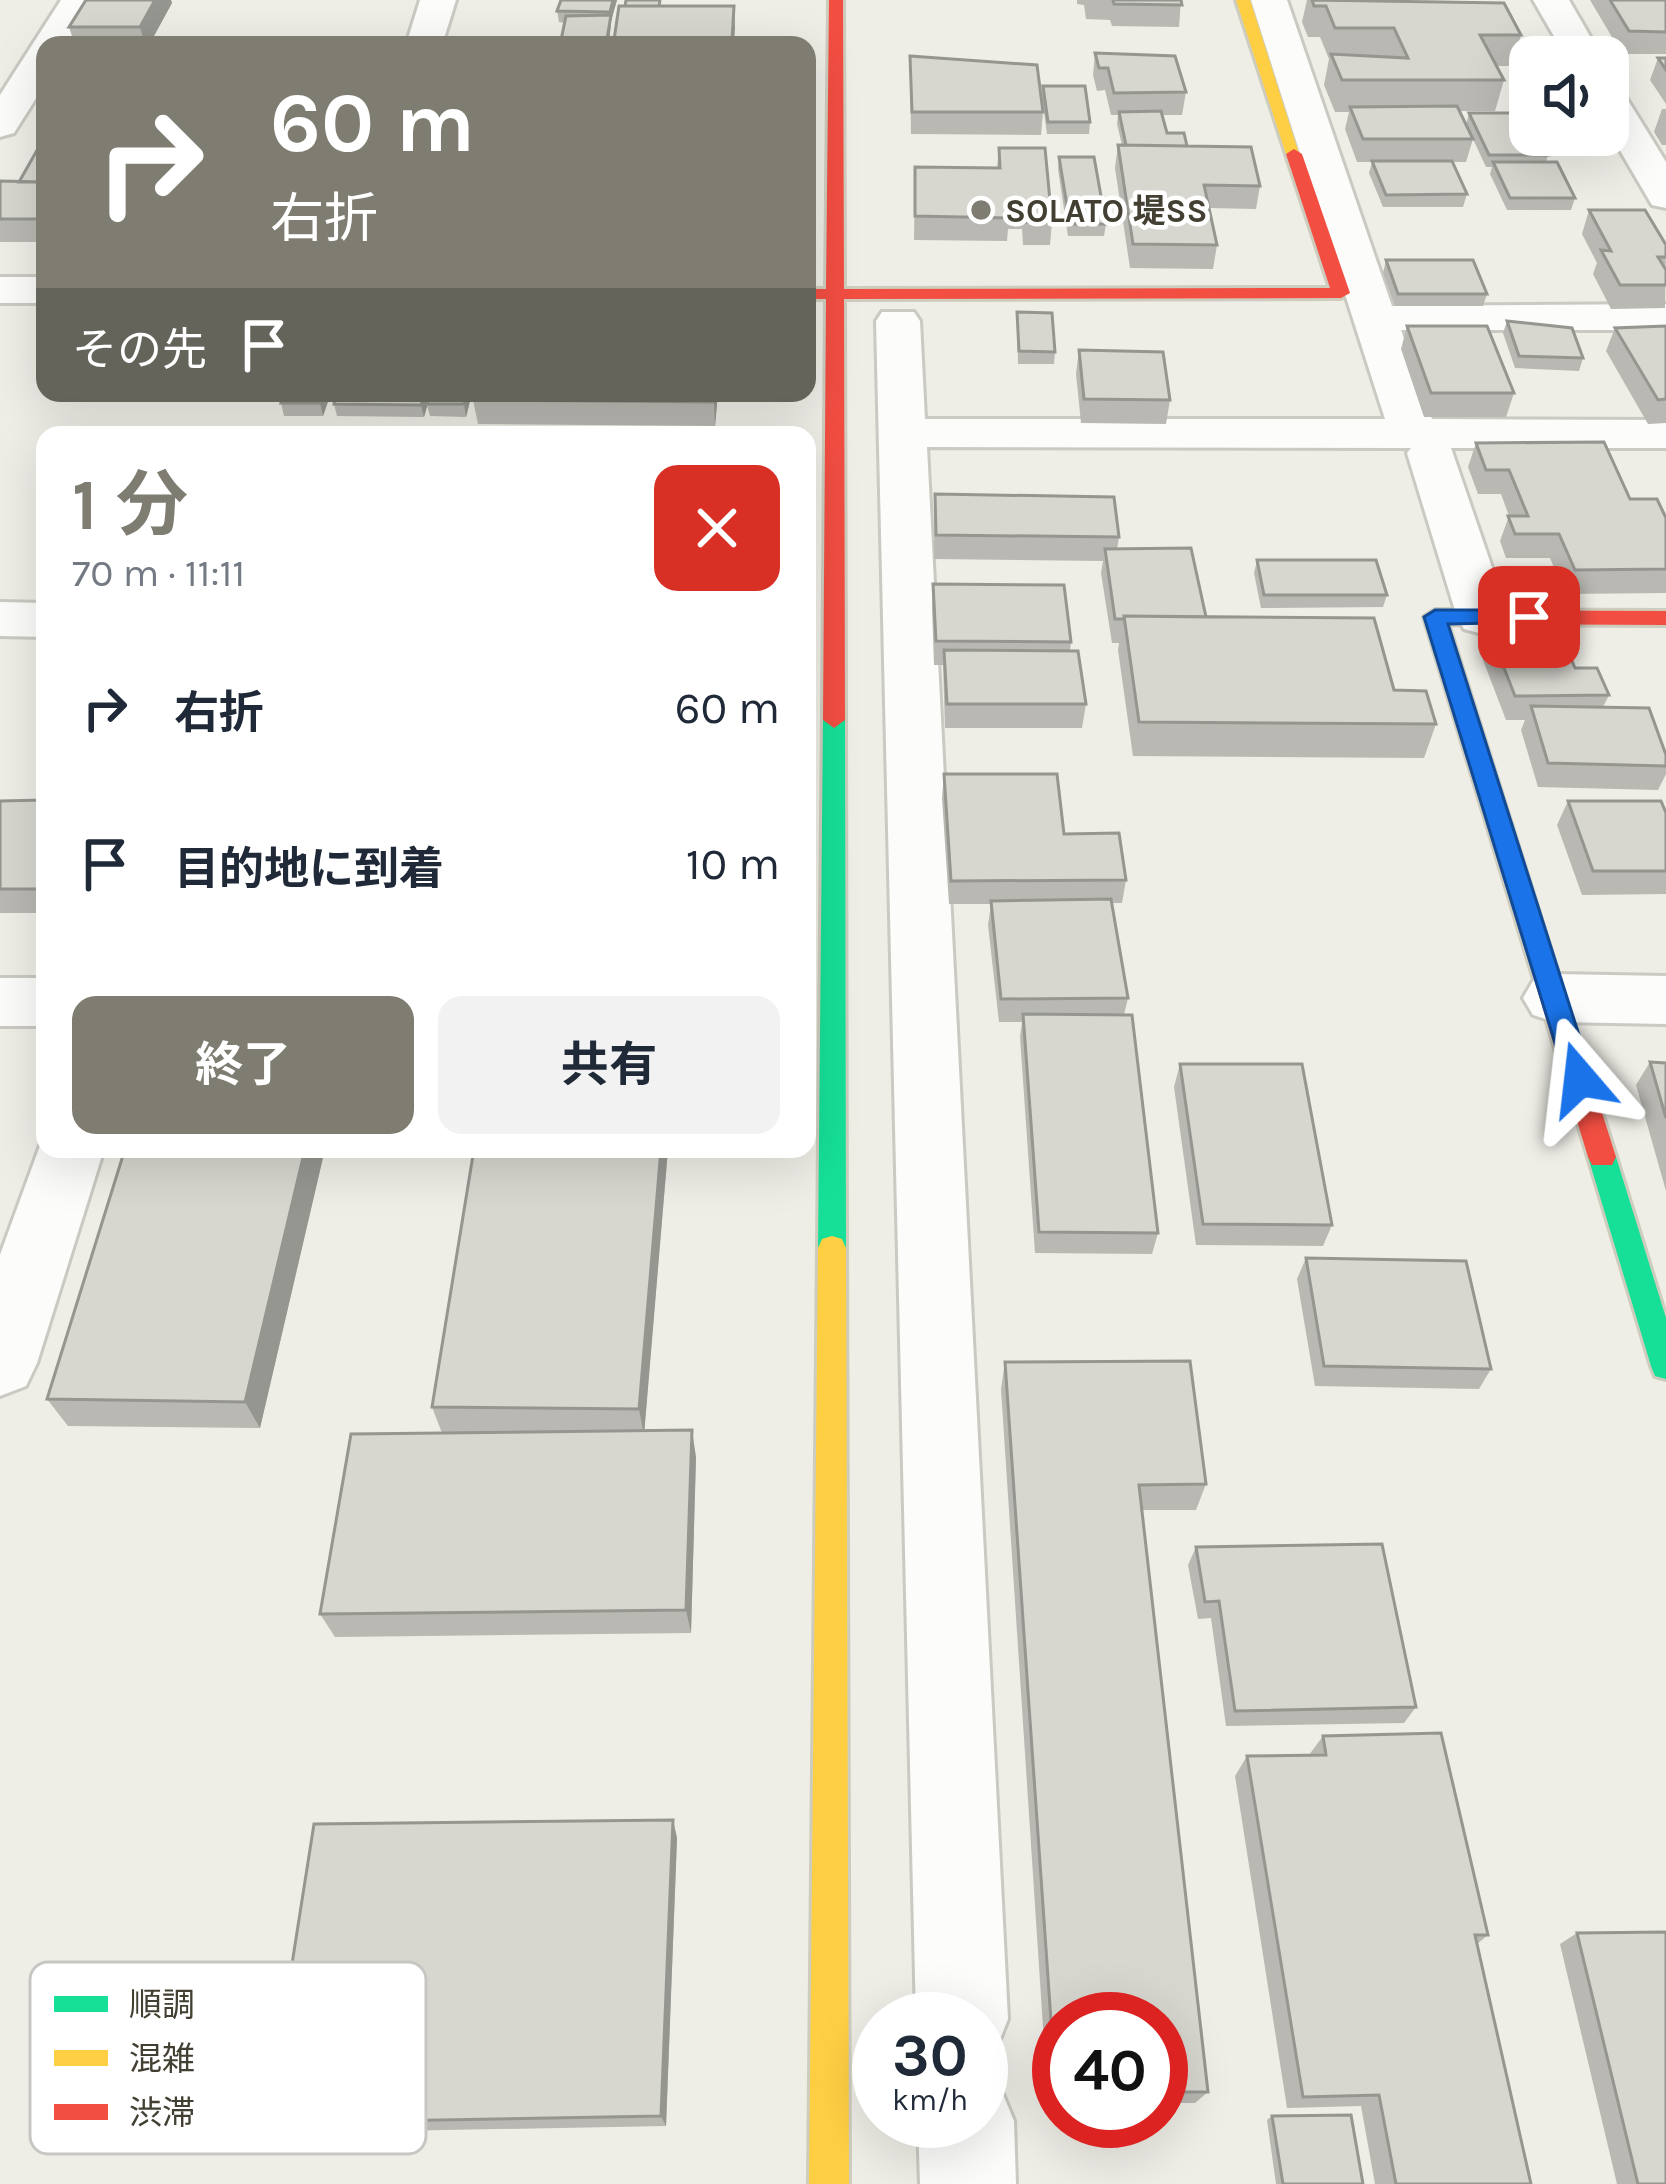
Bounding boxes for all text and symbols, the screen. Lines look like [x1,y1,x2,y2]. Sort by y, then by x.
map controls [1509,36,1629,156]
button: sound [1509,36,1629,156]
text: 60 m [270,74,475,172]
icon: right [72,84,228,240]
text: 右折 [270,187,378,251]
place label: SOLATO 堤SS [1005,192,1208,230]
marker: SOLATO 堤SS [968,197,994,223]
icon: arrive [231,312,297,378]
text: その先 [72,324,207,376]
text: 1 分 [72,463,188,547]
button: close [654,465,780,591]
text: 70 m · 11:11 [72,550,245,596]
pin [1478,566,1580,668]
icon: arrive [1496,584,1562,650]
icon: right [72,675,138,741]
text: 60 m [675,682,780,734]
text: 右折 [174,687,264,739]
icon: arrive [72,831,138,897]
text: 10 m [686,838,780,890]
text: 目的地に到着 [174,843,444,895]
button: 終了 [72,996,414,1134]
button: 共有 [438,996,780,1134]
position arrow [1517,1016,1643,1142]
legend [30,1962,426,2154]
text: 順調 [129,1986,195,2024]
speed limit sign: 40 [1032,1992,1188,2148]
text: 30 [892,2020,968,2090]
text: 混雑 [129,2040,195,2078]
text: km/h [892,2082,968,2118]
text: 渋滞 [129,2094,195,2132]

